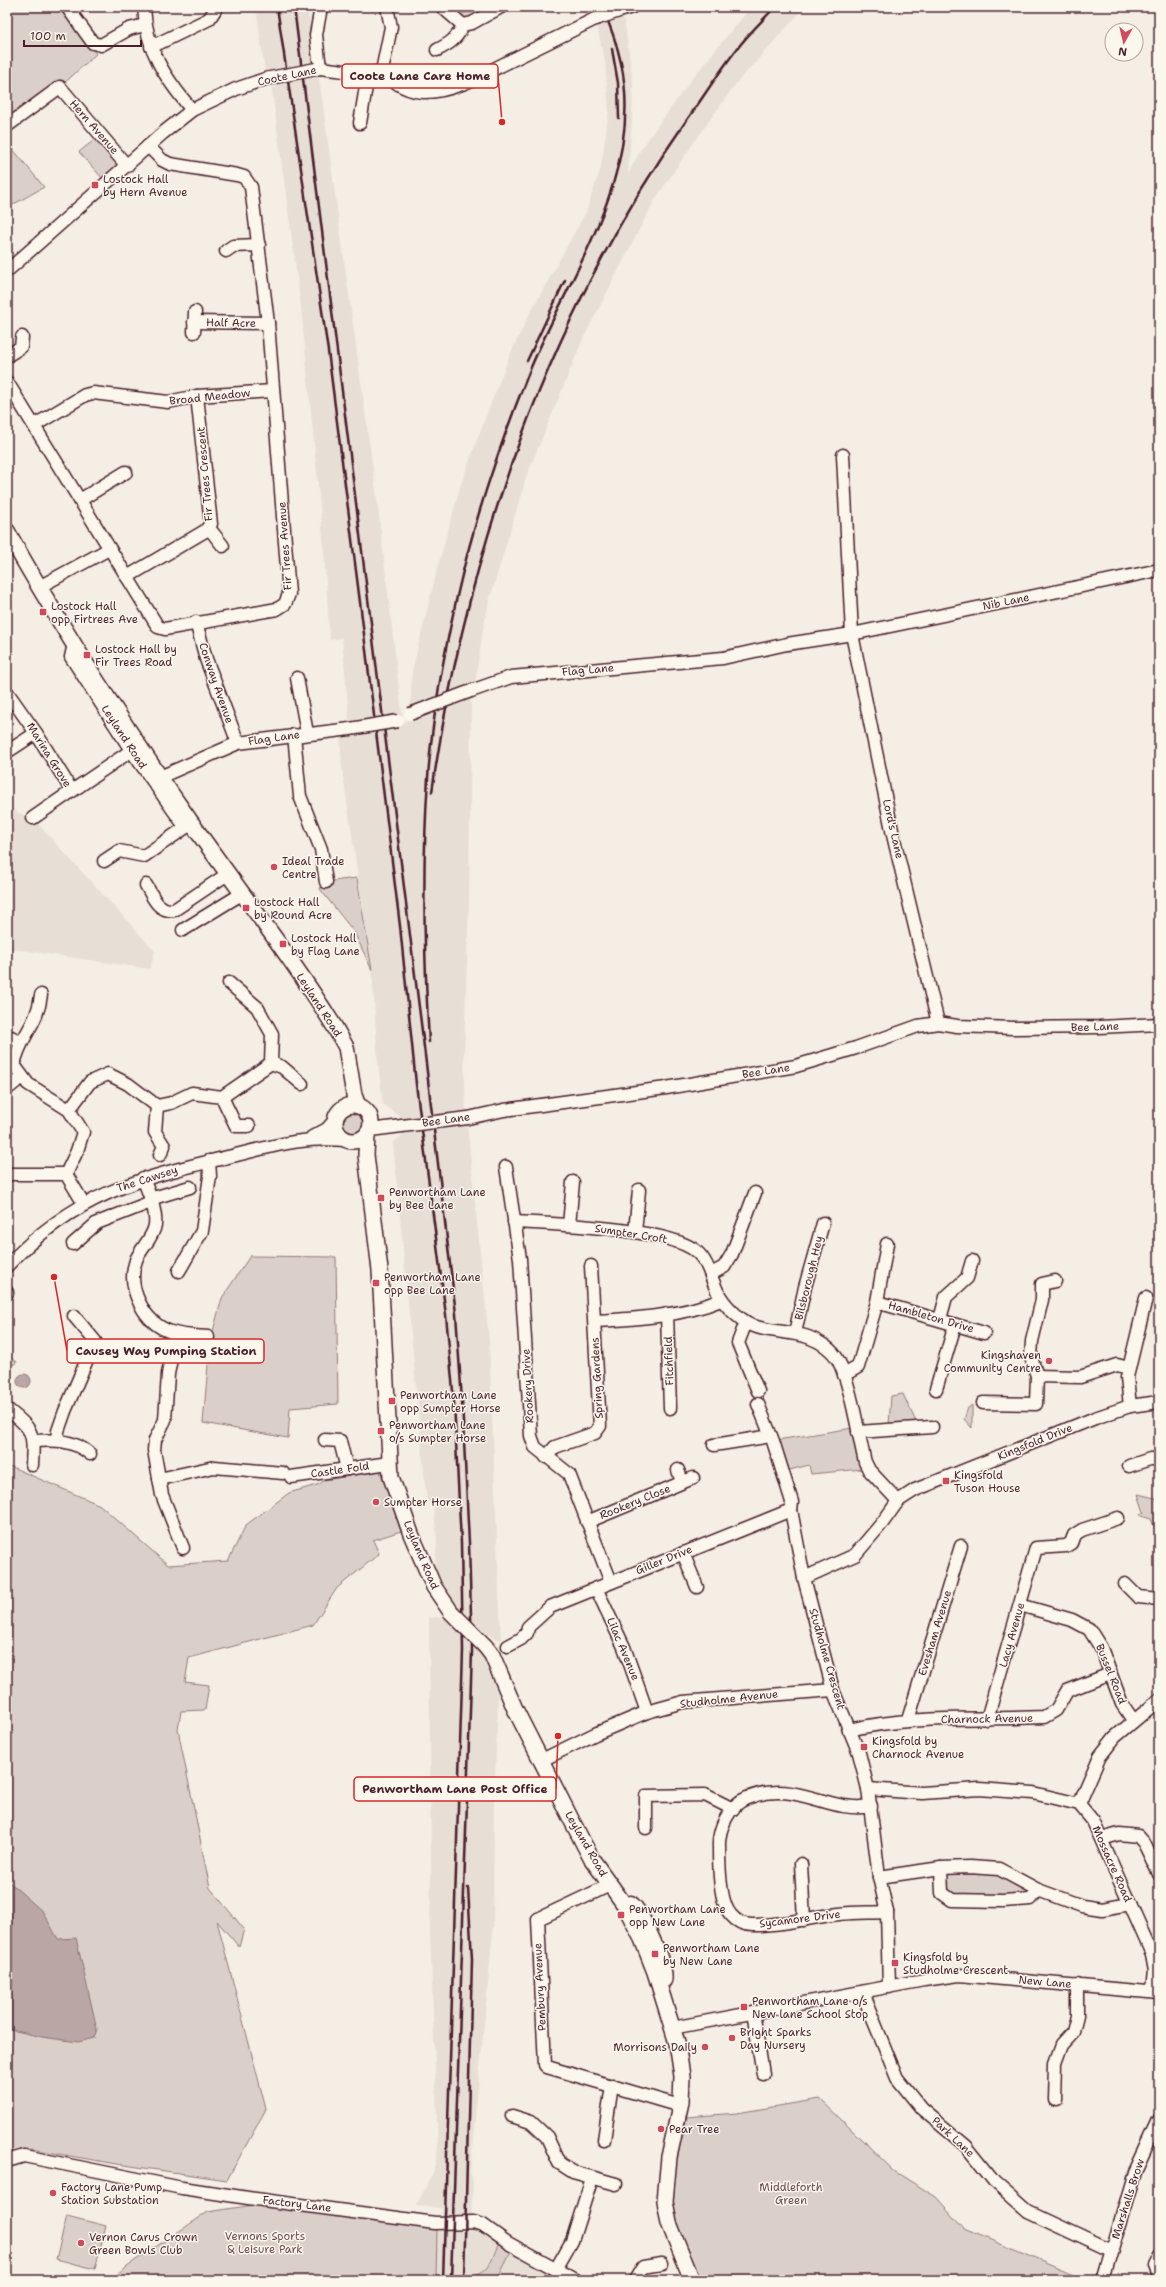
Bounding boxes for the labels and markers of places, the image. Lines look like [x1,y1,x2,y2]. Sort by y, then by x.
callout: Coote Lane Care Home [342,64,498,88]
place label: Lostock Hall by Hern Avenue [103,172,188,200]
marker: Lostock Hall by Hern Avenue [90,180,100,190]
place label: Lostock Hall opp Firtrees Ave [51,599,138,627]
marker: Lostock Hall opp Firtrees Ave [38,607,48,617]
place label: Lostock Hall by Fir Trees Road [95,642,177,670]
marker: Lostock Hall by Fir Trees Road [82,650,92,660]
place label: Ideal Trade Centre [282,854,345,882]
marker: Ideal Trade Centre [269,862,279,872]
place label: Lostock Hall by Round Acre [254,895,332,923]
marker: Lostock Hall by Round Acre [241,903,251,913]
place label: Lostock Hall by Flag Lane [291,931,360,959]
marker: Lostock Hall by Flag Lane [278,939,288,949]
place label: Penwortham Lane by Bee Lane [389,1185,486,1213]
marker: Penwortham Lane by Bee Lane [376,1193,386,1203]
place label: Penwortham Lane opp Bee Lane [384,1270,481,1298]
marker: Penwortham Lane opp Bee Lane [371,1278,381,1288]
callout: Causey Way Pumping Station [67,1339,264,1363]
place label: Kingshaven Community Centre [944,1348,1041,1376]
marker: Kingshaven Community Centre [1044,1356,1054,1366]
place label: Penwortham Lane opp Sumpter Horse [400,1388,501,1416]
marker: Penwortham Lane opp Sumpter Horse [387,1396,397,1406]
place label: Penwortham Lane o/s Sumpter Horse [389,1418,486,1446]
marker: Penwortham Lane o/s Sumpter Horse [376,1426,386,1436]
place label: Kingsfold Tuson House [954,1468,1021,1496]
marker: Kingsfold Tuson House [941,1476,951,1486]
place label: Sumpter Horse [384,1495,462,1510]
marker: Sumpter Horse [371,1497,381,1507]
place label: Kingsfold by Charnock Avenue [872,1734,964,1762]
marker: Kingsfold by Charnock Avenue [859,1742,869,1752]
callout: Penwortham Lane Post Office [354,1777,556,1801]
place label: Penwortham Lane opp New Lane [629,1902,726,1930]
marker: Penwortham Lane opp New Lane [616,1910,626,1920]
place label: Penwortham Lane by New Lane [663,1941,760,1969]
marker: Penwortham Lane by New Lane [650,1949,660,1959]
place label: Kingsfold by Studholme Crescent [903,1950,1008,1978]
marker: Kingsfold by Studholme Crescent [890,1958,900,1968]
place label: Penwortham Lane o/s New lane School Stop [752,1994,868,2022]
marker: Penwortham Lane o/s New lane School Stop [739,2002,749,2012]
place label: Bright Sparks Day Nursery [740,2025,811,2053]
marker: Bright Sparks Day Nursery [727,2033,737,2043]
place label: Morrisons Daily [613,2040,697,2055]
marker: Morrisons Daily [700,2042,710,2052]
place label: Pear Tree [669,2122,719,2137]
marker: Pear Tree [656,2124,666,2134]
place label: Factory Lane Pump Station Substation [61,2180,162,2208]
marker: Factory Lane Pump Station Substation [48,2188,58,2198]
place label: Vernon Carus Crown Green Bowls Club [89,2230,198,2258]
marker: Vernon Carus Crown Green Bowls Club [76,2238,86,2248]

